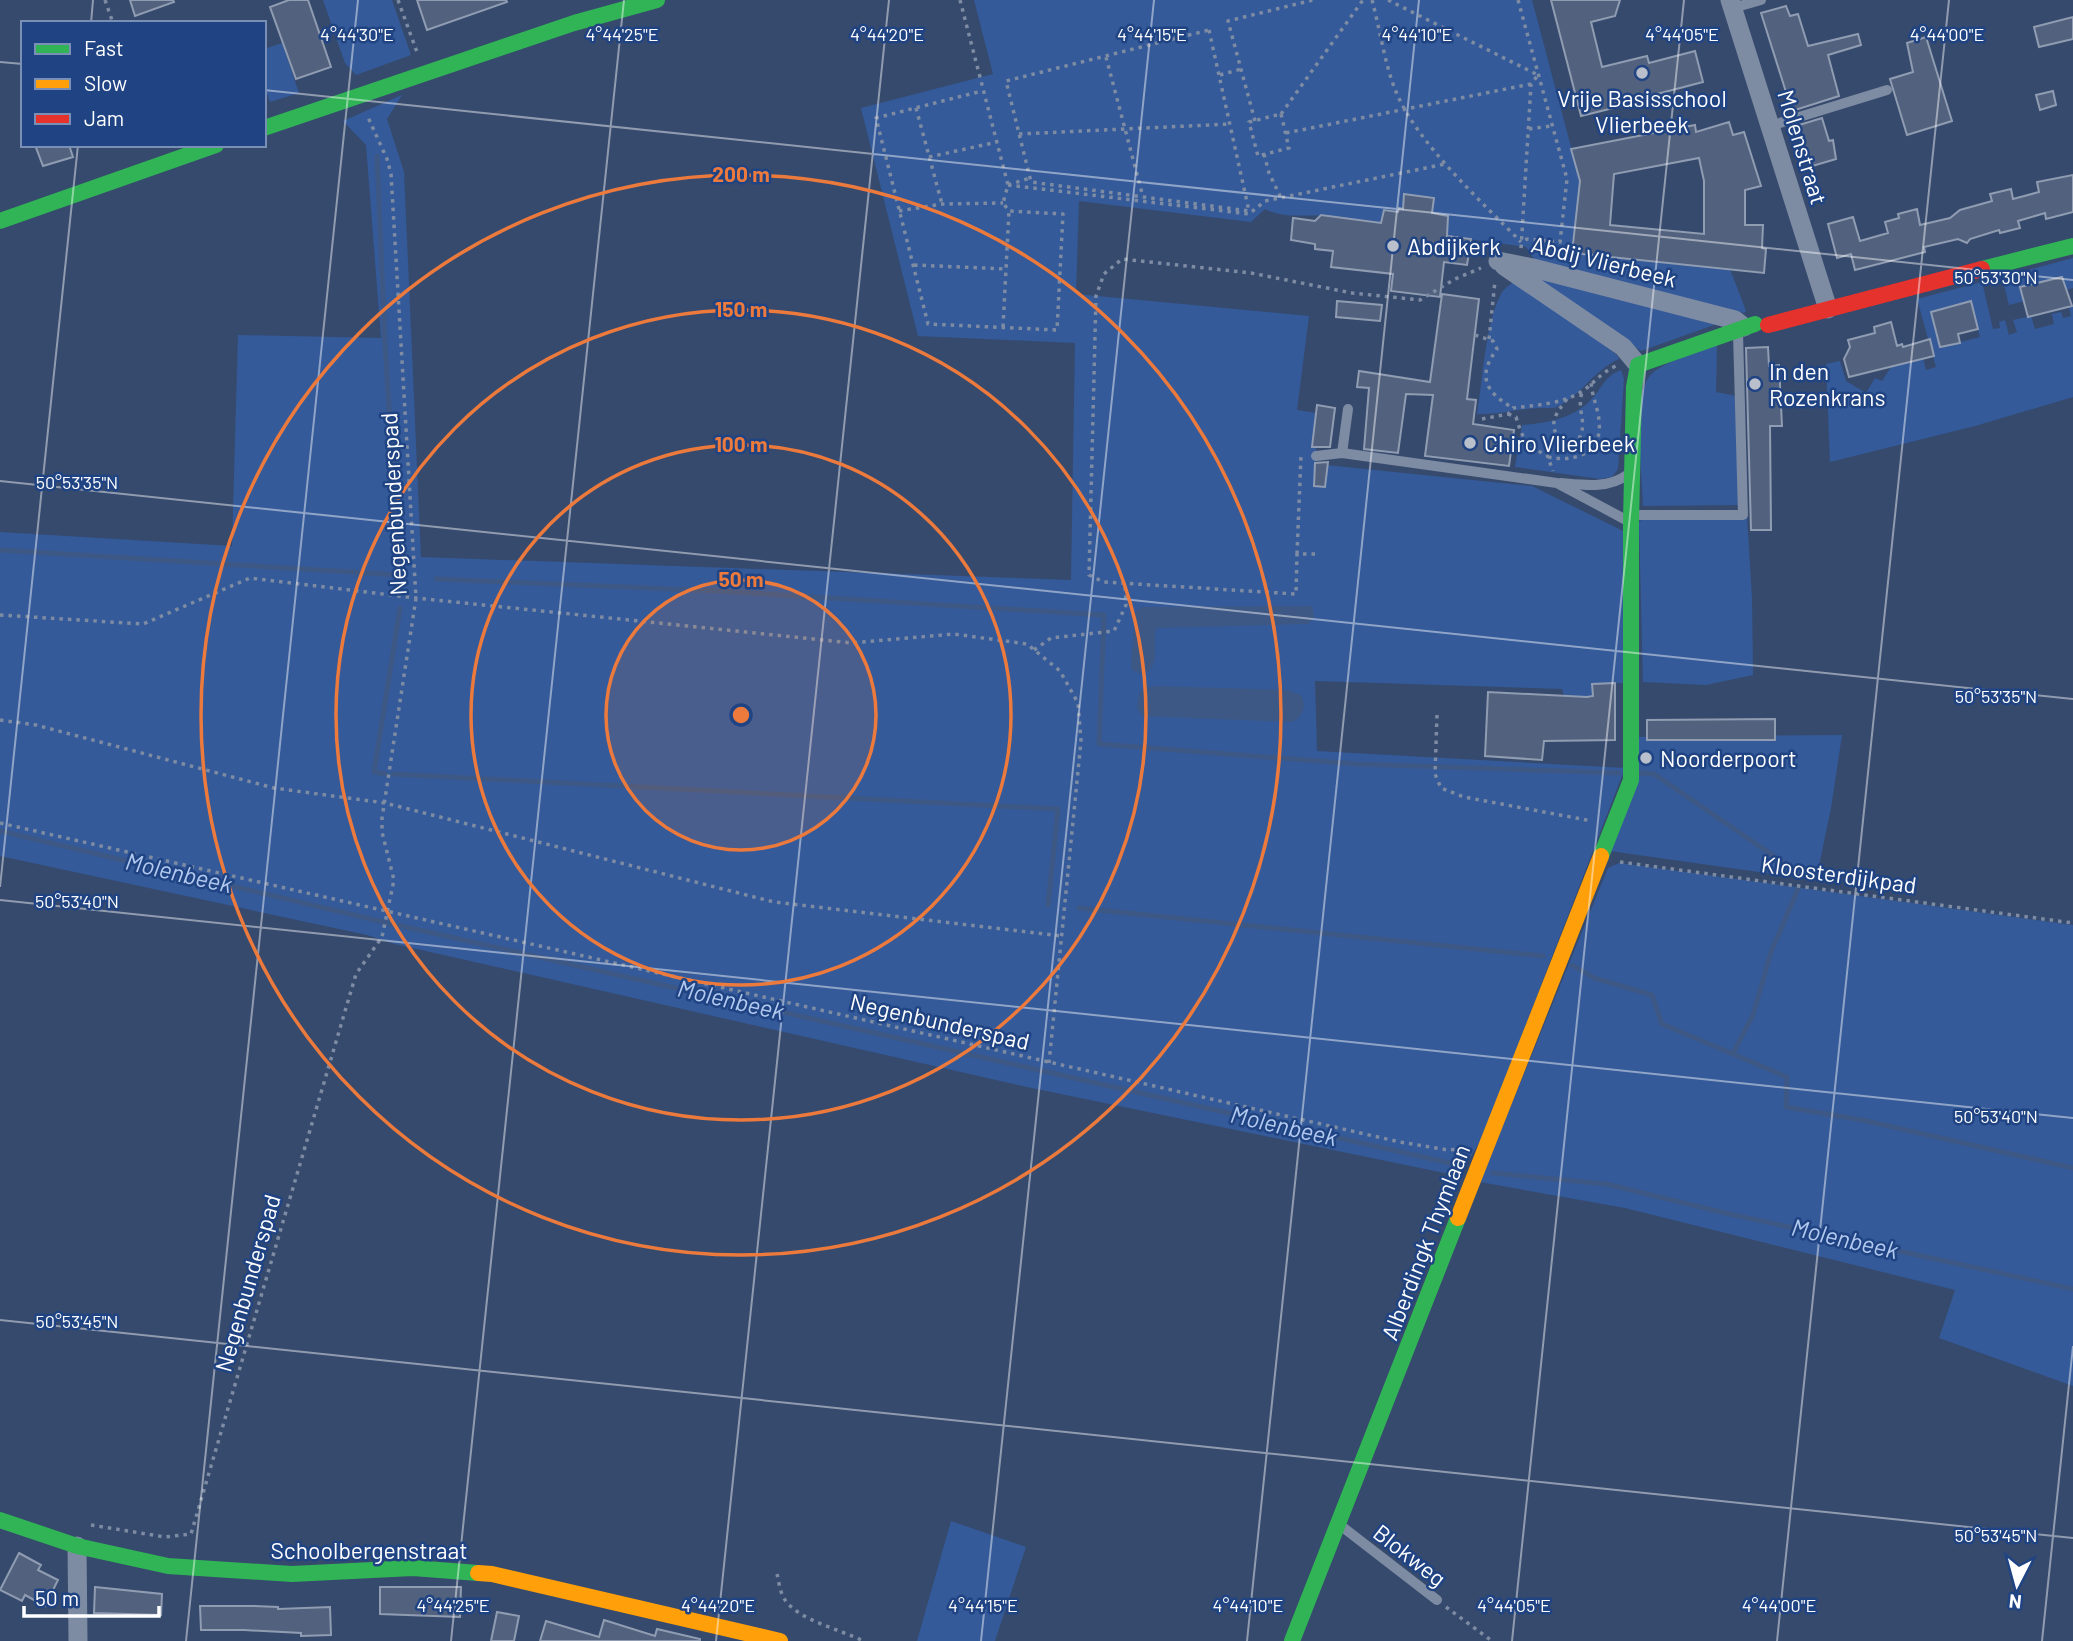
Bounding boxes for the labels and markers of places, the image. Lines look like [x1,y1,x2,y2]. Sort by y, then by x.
marker: Vrije Basisschool Vlierbeek [1634,65,1650,81]
place label: Vrije Basisschool Vlierbeek [1557,84,1727,138]
place label: Abdijkerk [1407,232,1501,260]
marker: Abdijkerk [1385,238,1401,254]
place label: In den Rozenkrans [1769,357,1885,411]
marker: In den Rozenkrans [1747,376,1763,392]
place label: Chiro Vlierbeek [1484,429,1635,457]
marker: Chiro Vlierbeek [1462,435,1478,451]
centre of rings [729,703,753,727]
place label: Noorderpoort [1660,744,1797,772]
marker: Noorderpoort [1638,750,1654,766]

